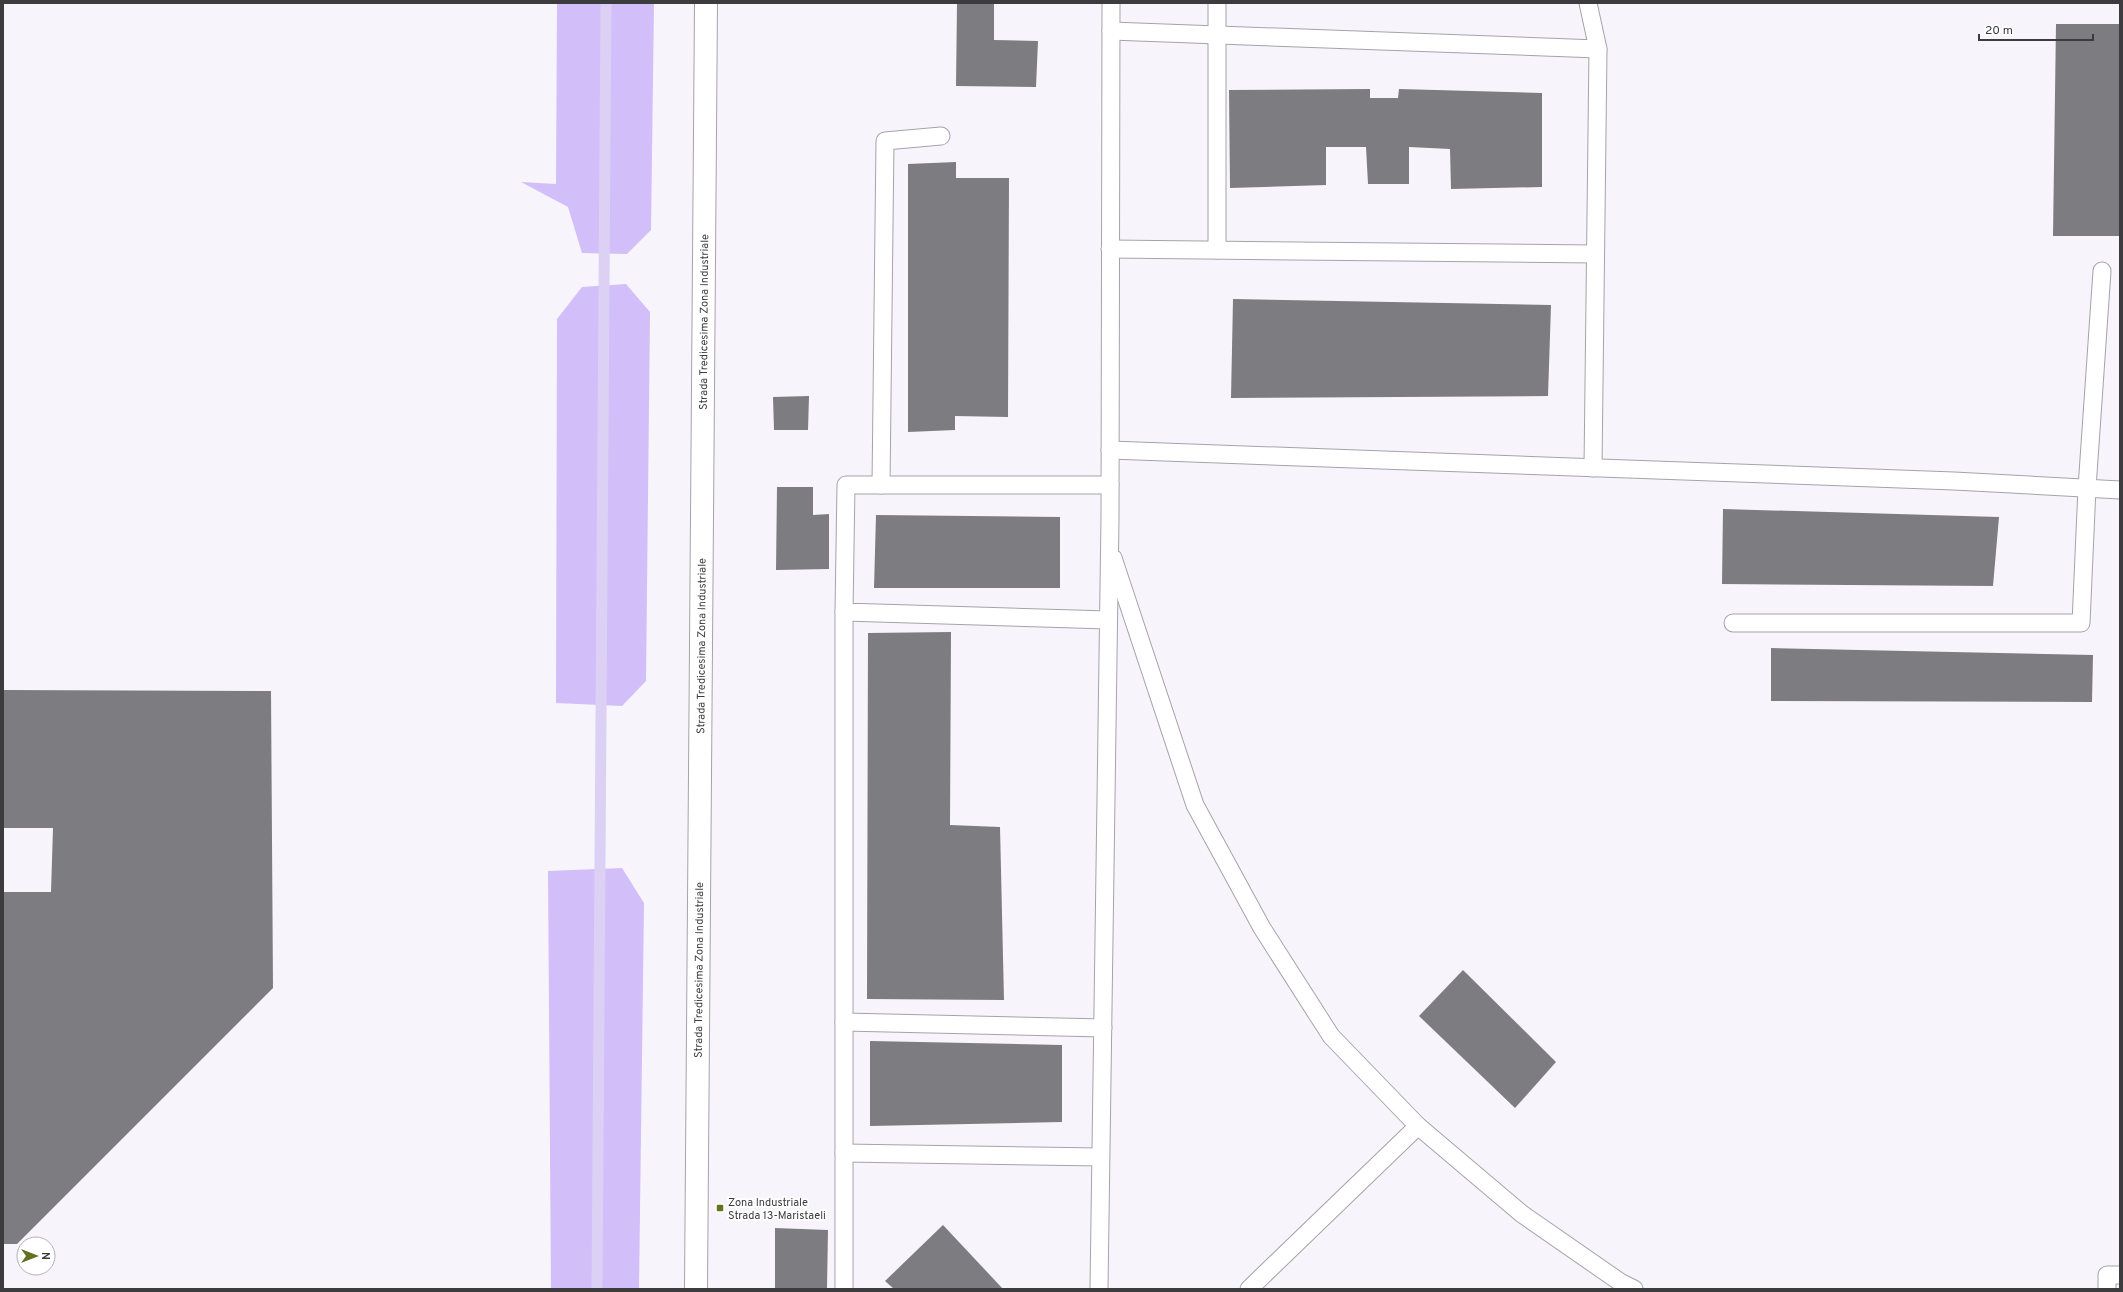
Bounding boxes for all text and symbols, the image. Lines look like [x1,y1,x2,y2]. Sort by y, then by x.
scale bar [1979,16,2093,42]
text: 20 m [1985,23,2013,39]
street label: Strada Tredicesima Zona Industriale [697,234,712,410]
street label: Strada Tredicesima Zona Industriale [694,558,710,734]
street label: Strada Tredicesima Zona Industriale [692,882,707,1058]
place label: Zona Industriale Strada 13-Maristaeli [728,1196,826,1223]
marker: Zona Industriale Strada 13-Maristaeli [715,1203,725,1213]
north arrow [16,1236,56,1276]
text: N [38,1252,52,1260]

